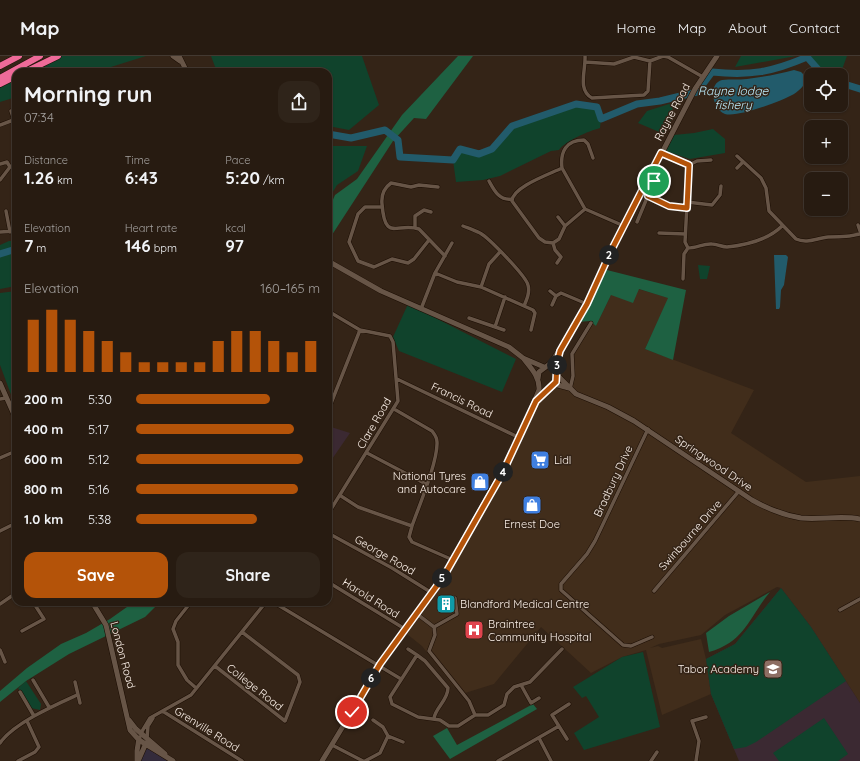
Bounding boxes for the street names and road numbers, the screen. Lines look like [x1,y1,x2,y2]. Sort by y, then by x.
street label: Rayne Road [651,81,693,143]
street label: Francis Road [429,379,495,421]
street label: Clare Road [354,395,394,451]
street label: Springwood Drive [673,432,755,494]
street label: Bradbury Drive [590,443,636,519]
street label: Swinbourne Drive [656,497,724,573]
street label: George Road [352,532,418,578]
street label: Harold Road [340,575,402,621]
street label: London Road [107,620,139,690]
street label: College Road [224,661,286,713]
street label: Grenville Road [172,704,242,754]

